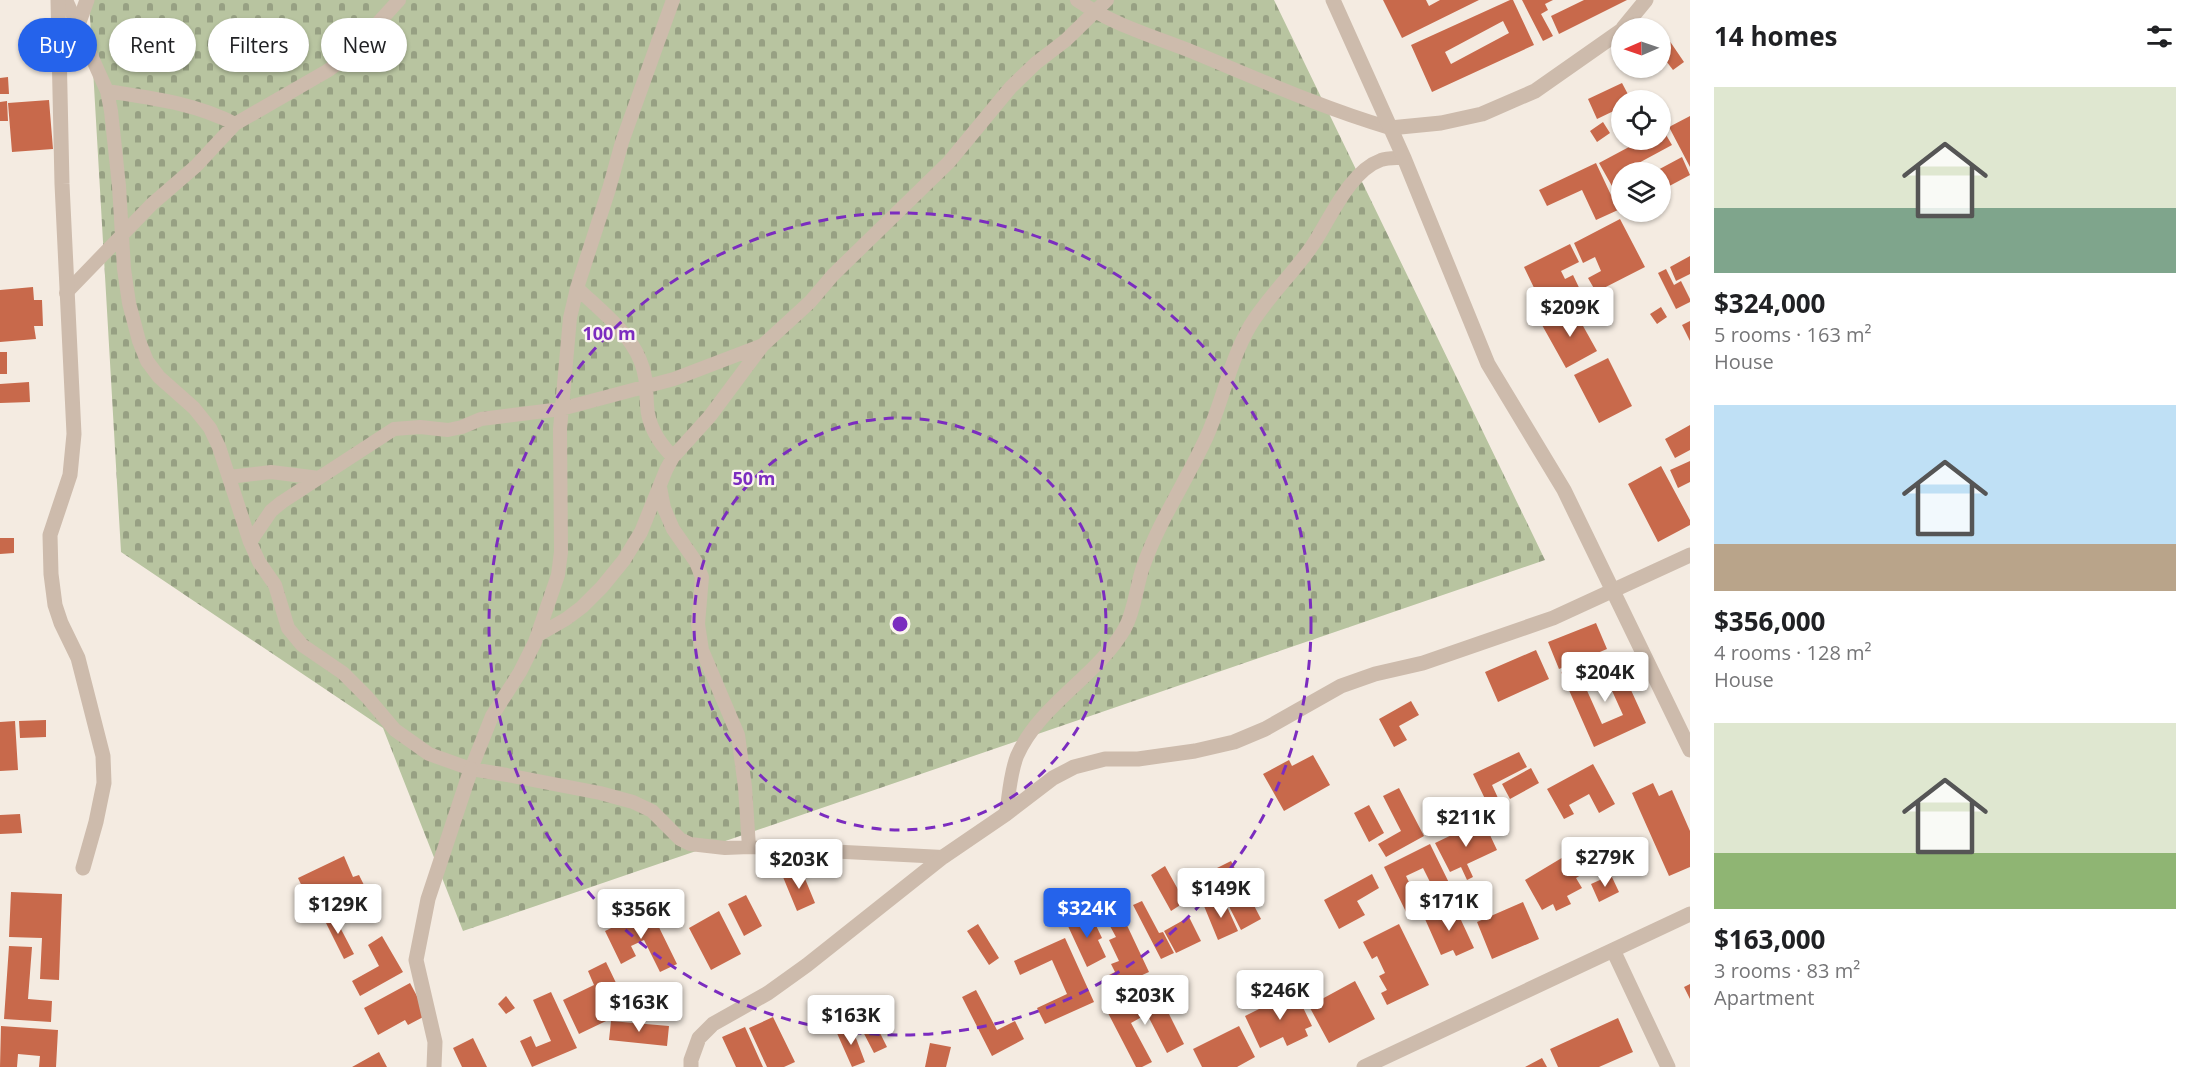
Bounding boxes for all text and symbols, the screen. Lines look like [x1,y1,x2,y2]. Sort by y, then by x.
chip: Buy [18,18,97,72]
chip: Rent [109,18,196,72]
chip: Filters [208,18,309,72]
chip: New [321,18,407,72]
north arrow [1611,18,1671,78]
map controls [1611,18,1671,222]
text: 14 homes [1714,18,1838,54]
icon: filters [2143,20,2176,53]
button: locate [1611,90,1671,150]
icon: home [1891,126,1999,234]
button: layers [1611,162,1671,222]
text: $324,000 [1714,285,1825,321]
pin: $209K [1528,287,1612,338]
text: $209K [1540,293,1600,320]
text: 100 m [582,321,636,345]
text: 5 rooms · 163 m² [1714,321,1872,348]
text: House [1714,348,1774,375]
icon: home [1891,444,1999,552]
text: 50 m [733,466,775,490]
text: $356,000 [1714,603,1825,639]
centre of rings [890,614,910,634]
text: 4 rooms · 128 m² [1714,639,1872,666]
pin: $204K [1563,652,1647,703]
text: $204K [1575,658,1635,685]
text: House [1714,666,1774,693]
icon: home [1891,762,1999,870]
pin: $211K [1424,797,1508,848]
text: $211K [1436,803,1496,830]
pin: $279K [1563,837,1647,888]
pin: $203K [757,839,841,890]
text: $279K [1575,843,1635,870]
text: $203K [769,845,829,872]
pin: $149K [1179,868,1263,919]
text: $149K [1191,874,1251,901]
pin: $171K [1407,881,1491,932]
pin: $129K [296,884,380,935]
text: $171K [1419,887,1479,914]
pin: $324K [1045,888,1129,939]
pin: $356K [599,889,683,940]
text: $129K [308,890,368,917]
text: $324K [1057,894,1117,921]
text: $356K [611,895,671,922]
text: $163,000 [1714,921,1825,957]
text: 3 rooms · 83 m² [1714,957,1860,984]
pin: $246K [1238,970,1322,1021]
pin: $203K [1103,975,1187,1026]
text: $246K [1250,976,1310,1003]
text: $203K [1115,981,1175,1008]
pin: $163K [597,982,681,1033]
text: Apartment [1714,984,1814,1011]
text: $163K [609,988,669,1015]
pin: $163K [809,995,893,1046]
text: $163K [821,1001,881,1028]

